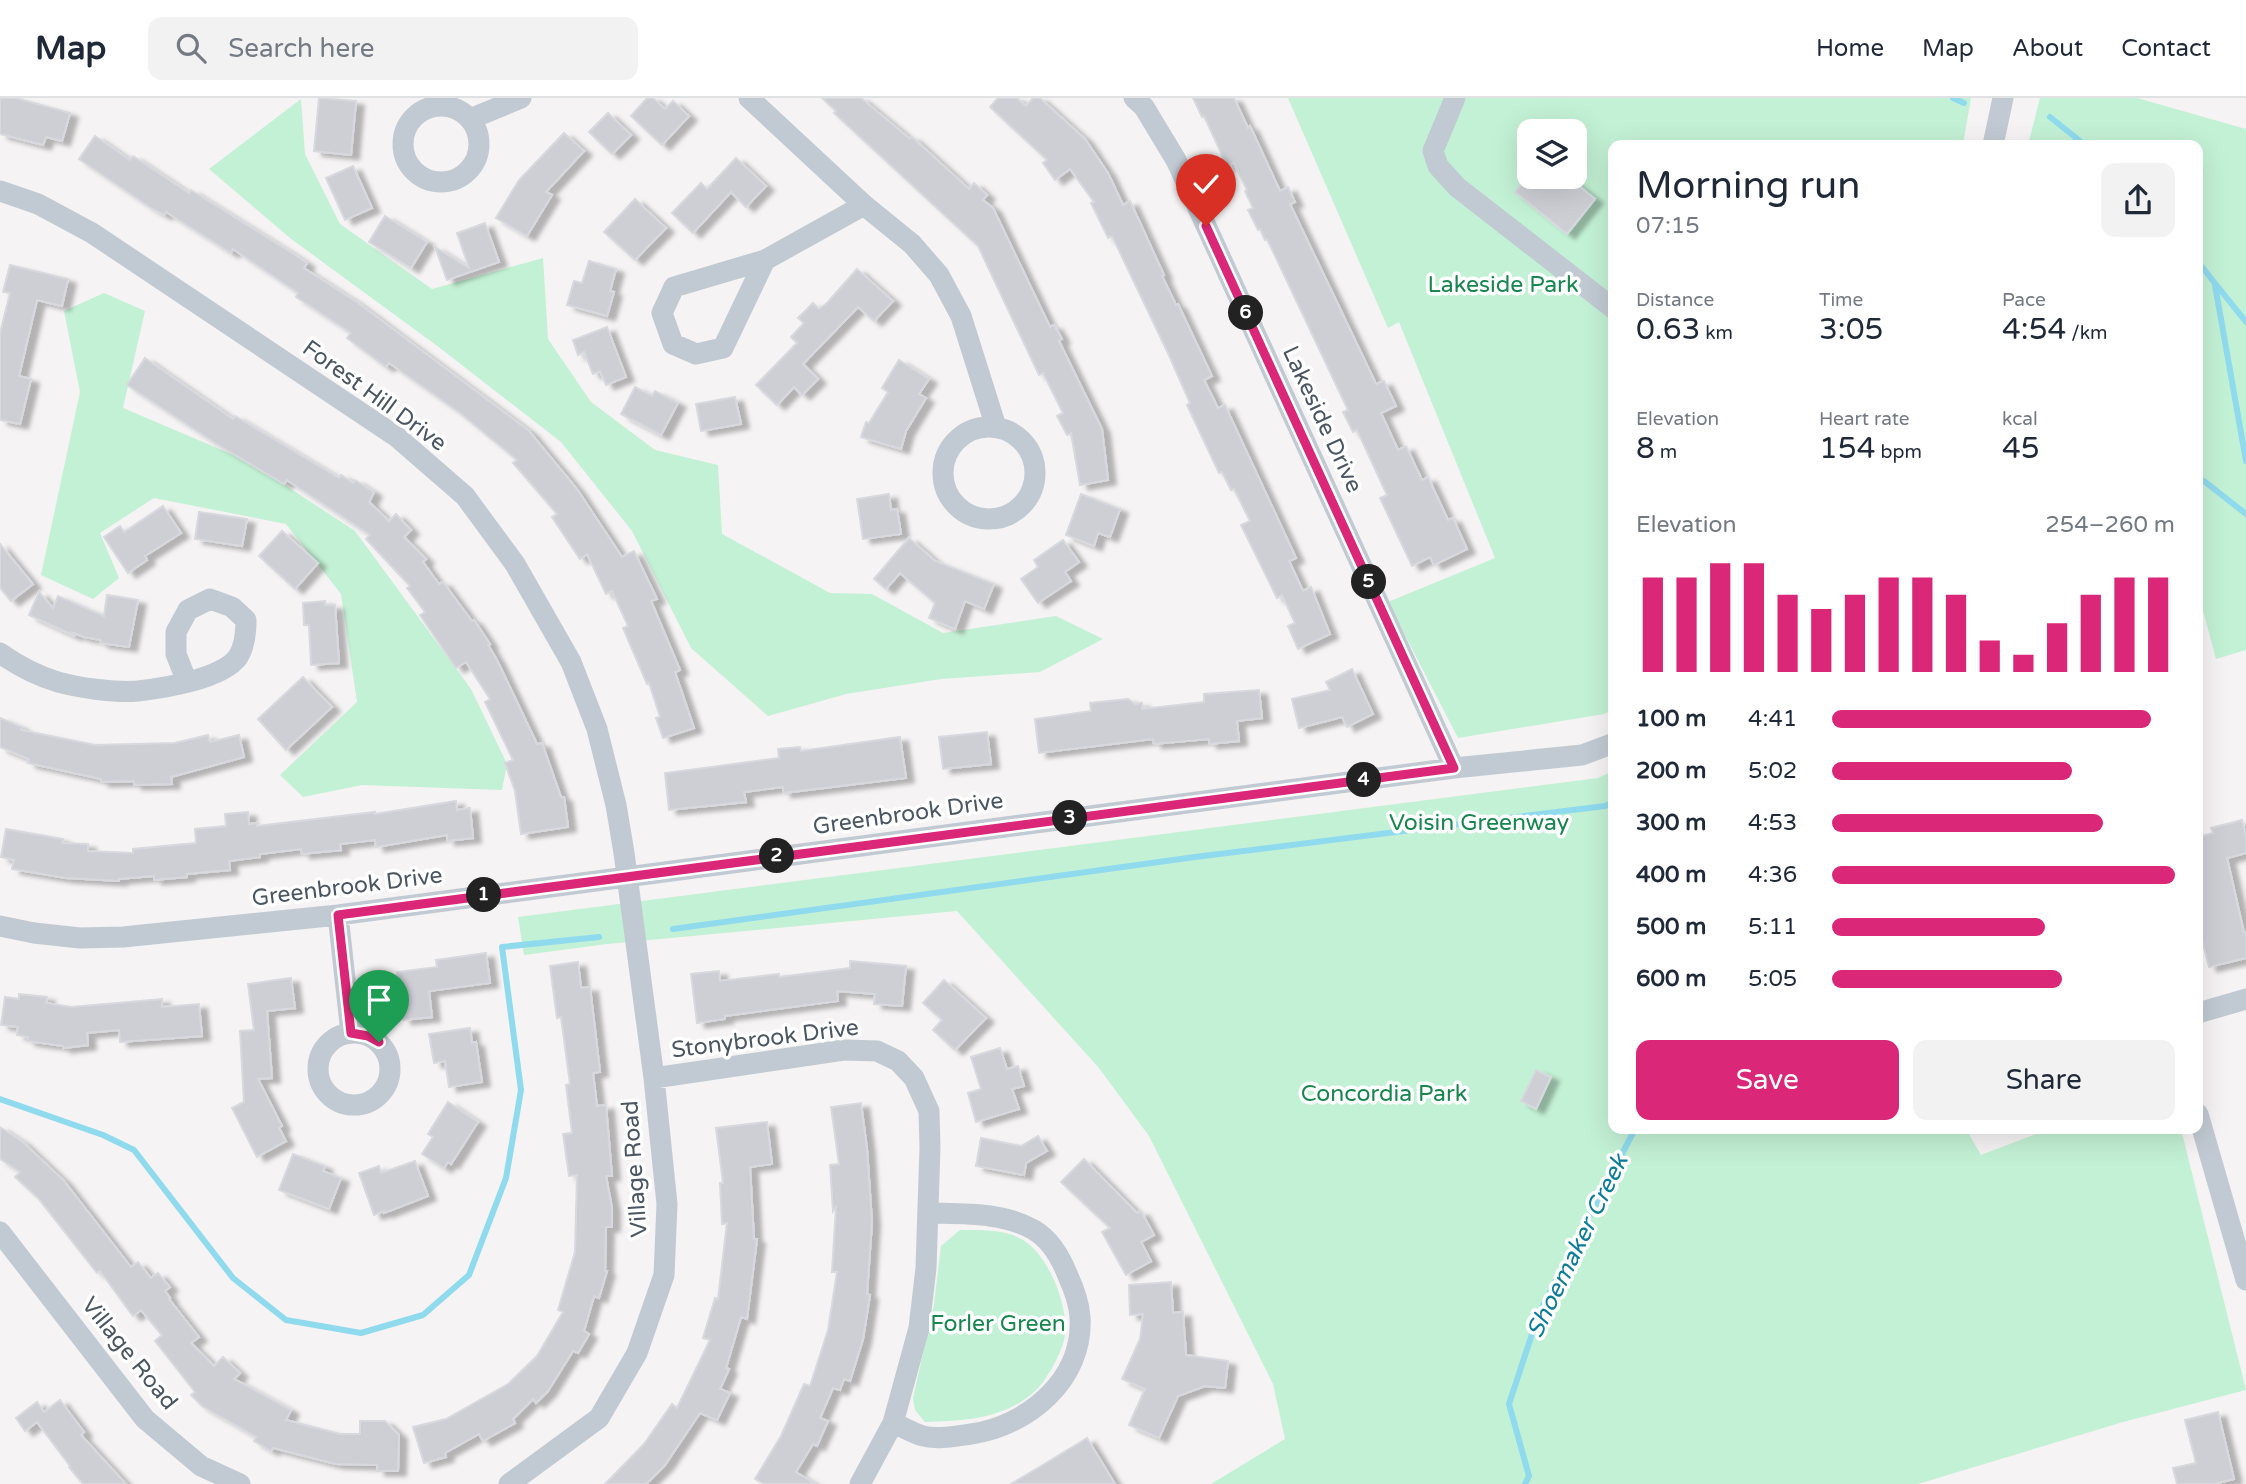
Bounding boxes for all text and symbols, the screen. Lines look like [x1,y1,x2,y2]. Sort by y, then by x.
search box [148,17,638,80]
text: Map [35,29,106,68]
icon: search [172,29,210,67]
text: Search here [228,33,374,64]
text: Home [1816,34,1884,63]
text: Map [1922,34,1974,63]
text: About [2012,34,2083,63]
text: Contact [2121,34,2211,63]
map controls [1517,119,1587,189]
button: layers [1517,119,1587,189]
pin [1176,154,1236,226]
text: Morning run [1636,163,1860,209]
button: share [2101,163,2175,237]
icon: check [1187,165,1225,203]
text: 07:15 [1636,212,1700,240]
park label: Lakeside Park [1428,271,1578,299]
text: Distance [1636,289,1714,311]
text: Time [1819,289,1863,311]
text: Pace [2002,289,2046,311]
pin: 6 [1228,296,1264,330]
text: 6 [1240,301,1251,323]
text: 0.63 [1636,311,1700,348]
text: 3:05 [1819,311,1883,348]
text: 4:54 [2002,311,2066,348]
text: km [1700,322,1733,344]
text: /km [2066,322,2107,344]
street label: Forest Hill Drive [297,334,452,457]
street label: Lakeside Drive [1276,342,1368,497]
text: Elevation [1636,408,1719,430]
text: Heart rate [1819,408,1910,430]
text: kcal [2002,408,2038,430]
text: 8 [1636,430,1655,467]
text: 154 [1819,430,1876,467]
text: 45 [2002,430,2040,467]
text: m [1655,441,1677,463]
text: bpm [1876,441,1922,463]
text: Elevation [1636,511,1737,539]
text: 254–260 m [2045,511,2175,539]
pin: 5 [1352,564,1386,600]
text: 5 [1363,570,1374,592]
text: 100 m [1636,705,1706,733]
text: 4:41 [1748,705,1797,733]
text: 200 m [1636,757,1706,785]
text: 5:02 [1748,757,1797,785]
pin: 4 [1346,762,1382,798]
text: 4 [1358,768,1369,790]
street label: Greenbrook Drive [811,787,1005,841]
pin: 3 [1052,800,1088,836]
text: 3 [1064,806,1075,828]
park label: Voisin Greenway [1389,809,1569,837]
text: 300 m [1636,809,1706,837]
text: 4:53 [1748,809,1797,837]
pin: 2 [760,838,794,874]
text: 2 [771,844,782,866]
street label: Greenbrook Drive [250,861,444,913]
text: 400 m [1636,861,1706,889]
text: 4:36 [1748,861,1797,889]
pin: 1 [466,878,502,912]
text: 1 [478,883,489,905]
text: 500 m [1636,913,1706,941]
text: 5:11 [1748,913,1797,941]
text: 600 m [1636,965,1706,993]
text: 5:05 [1748,965,1797,993]
pin [349,970,409,1042]
icon: arrive [360,981,398,1019]
street label: Stonybrook Drive [670,1014,860,1064]
button: Save [1636,1040,1899,1120]
button: Share [1913,1040,2175,1120]
park label: Concordia Park [1301,1080,1467,1108]
street label: Village Road [616,1100,654,1238]
water label: Shoemaker Creek [1520,1148,1635,1343]
street label: Village Road [75,1292,183,1416]
park label: Forler Green [930,1310,1066,1338]

